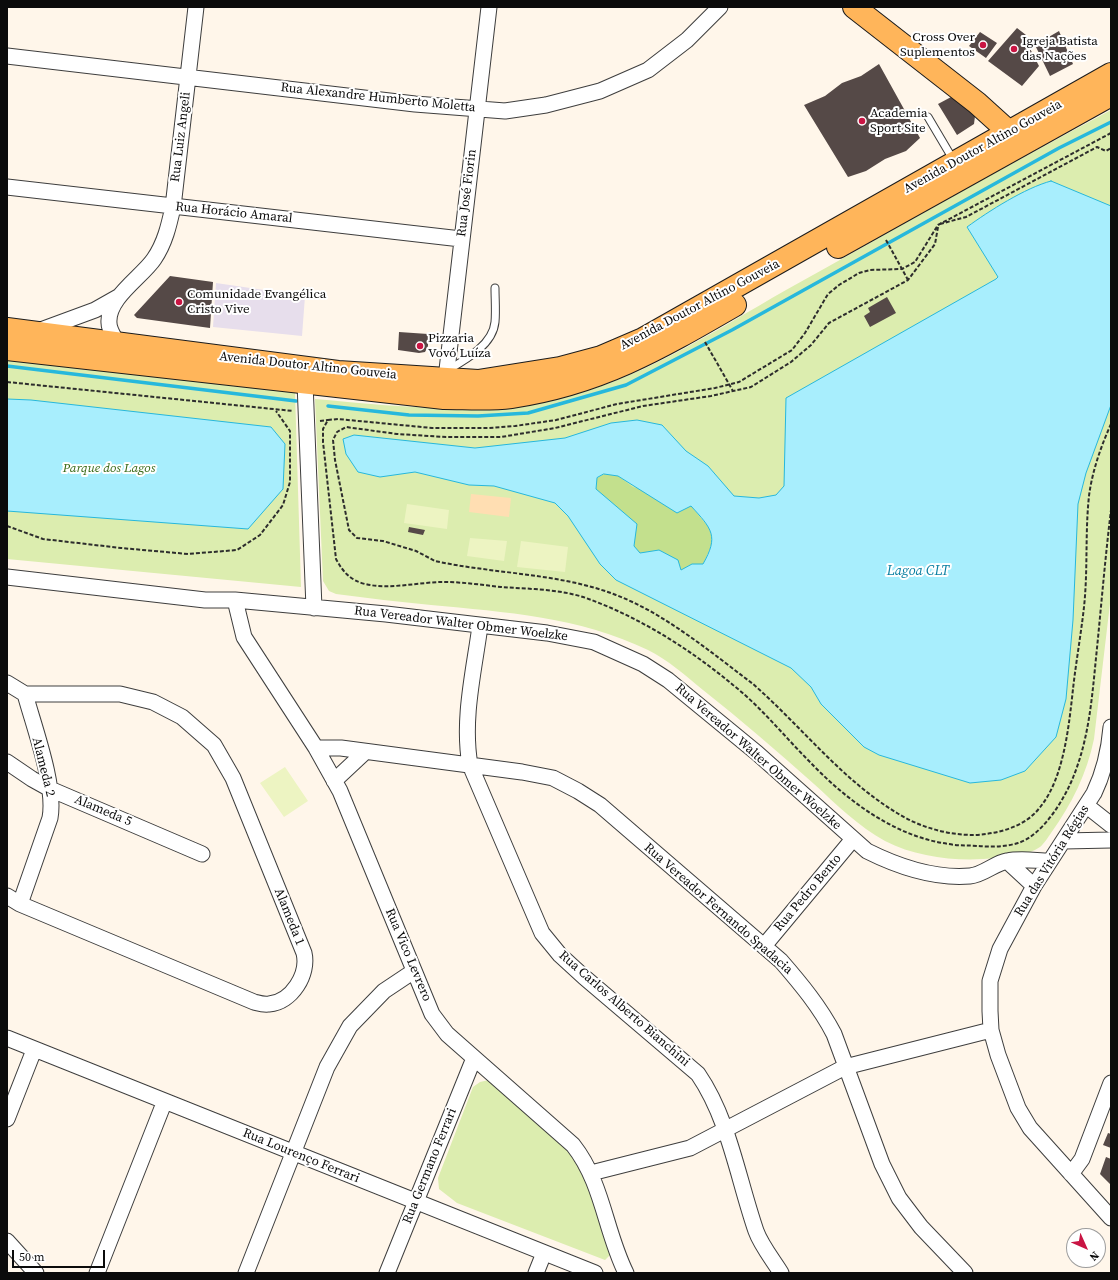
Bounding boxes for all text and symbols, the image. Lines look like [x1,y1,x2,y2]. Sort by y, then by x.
place label: Cross Over Suplementos [900,30,975,61]
place label: Igreja Batista das Nações [1022,34,1098,65]
marker: Cross Over Suplementos [978,40,988,50]
marker: Igreja Batista das Nações [1009,44,1019,54]
street label: Rua Alexandre Humberto Moletta [280,80,476,116]
street label: Rua Luiz Angeli [168,91,194,183]
street label: Avenida Doutor Altino Gouveia [901,97,1065,197]
place label: Academia Sport Site [870,106,928,137]
marker: Academia Sport Site [857,116,867,126]
street label: Rua José Fiorin [454,148,480,238]
street label: Rua Horácio Amaral [175,199,293,227]
street label: Avenida Doutor Altino Gouveia [618,256,782,354]
place label: Comunidade Evangélica Cristo Vive [187,287,326,318]
marker: Comunidade Evangélica Cristo Vive [174,297,184,307]
place label: Pizzaria Vovó Luíza [428,331,491,362]
marker: Pizzaria Vovó Luíza [415,341,425,351]
street label: Avenida Doutor Altino Gouveia [218,349,398,383]
park label: Parque dos Lagos [63,461,155,477]
water label: Lagoa CLT [887,563,949,579]
street label: Rua Vereador Walter Obmer Woelzke [353,603,569,645]
street label: Rua Vereador Walter Obmer Woelzke [672,681,844,833]
street label: Alameda 2 [28,736,58,798]
street label: Alameda 5 [72,792,134,830]
street label: Rua das Vitória Régias [1011,802,1093,920]
street label: Rua Vereador Fernando Spadacia [640,840,796,978]
street label: Rua Pedro Bento [771,851,845,935]
street label: Alameda 1 [270,886,308,948]
street label: Rua Vico Levrero [381,906,435,1004]
street label: Rua Carlos Alberto Bianchini [555,948,693,1070]
street label: Rua Germano Ferrari [400,1106,460,1226]
street label: Rua Lourenço Ferrari [240,1125,362,1187]
north arrow [1066,1228,1106,1268]
scale bar [14,1242,107,1268]
text: N [1086,1248,1102,1264]
text: 50 m [19,1249,45,1265]

